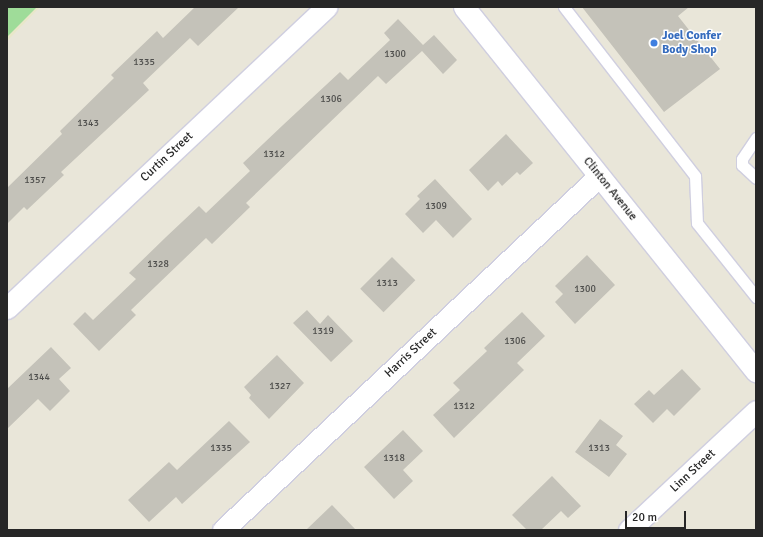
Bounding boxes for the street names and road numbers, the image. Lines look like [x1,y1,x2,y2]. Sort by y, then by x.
street label: Curtin Street [138,129,196,185]
street label: Clinton Avenue [580,154,640,224]
street label: Harris Street [382,325,440,381]
street label: Linn Street [668,447,718,495]

